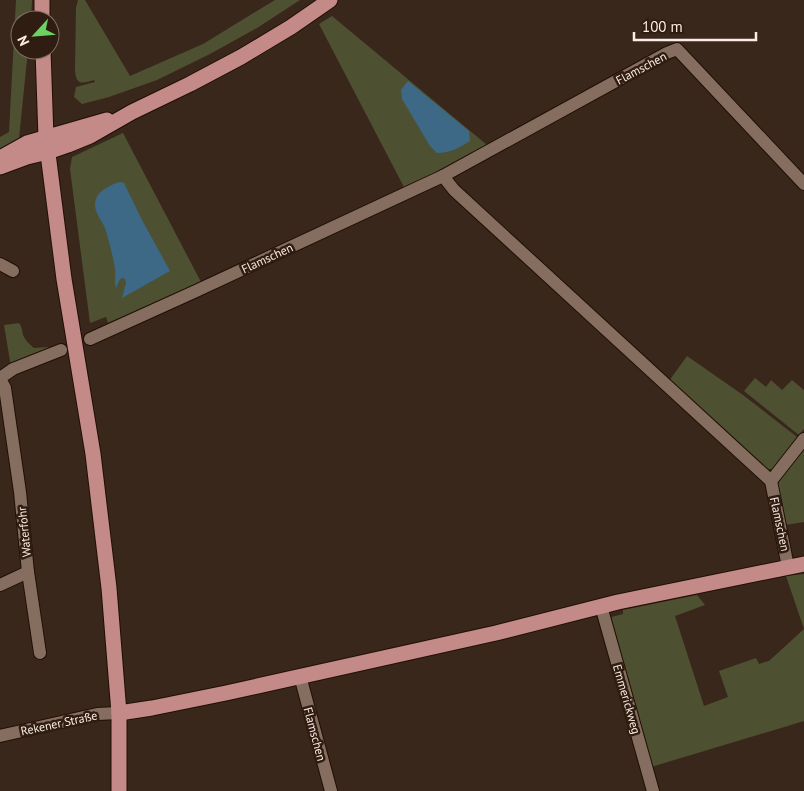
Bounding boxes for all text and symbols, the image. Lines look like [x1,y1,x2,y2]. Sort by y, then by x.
north arrow [10,10,60,60]
scale bar [634,10,756,42]
text: 100 m [642,17,683,36]
text: N [13,33,33,49]
street label: Flamschen [613,48,669,88]
street label: Flamschen [239,240,295,276]
street label: Flamschen [767,495,793,553]
street label: Waterfohr [14,506,34,558]
street label: Emmerickweg [610,663,644,735]
street label: Flamschen [301,705,329,763]
street label: Rekener Straße [19,708,99,738]

